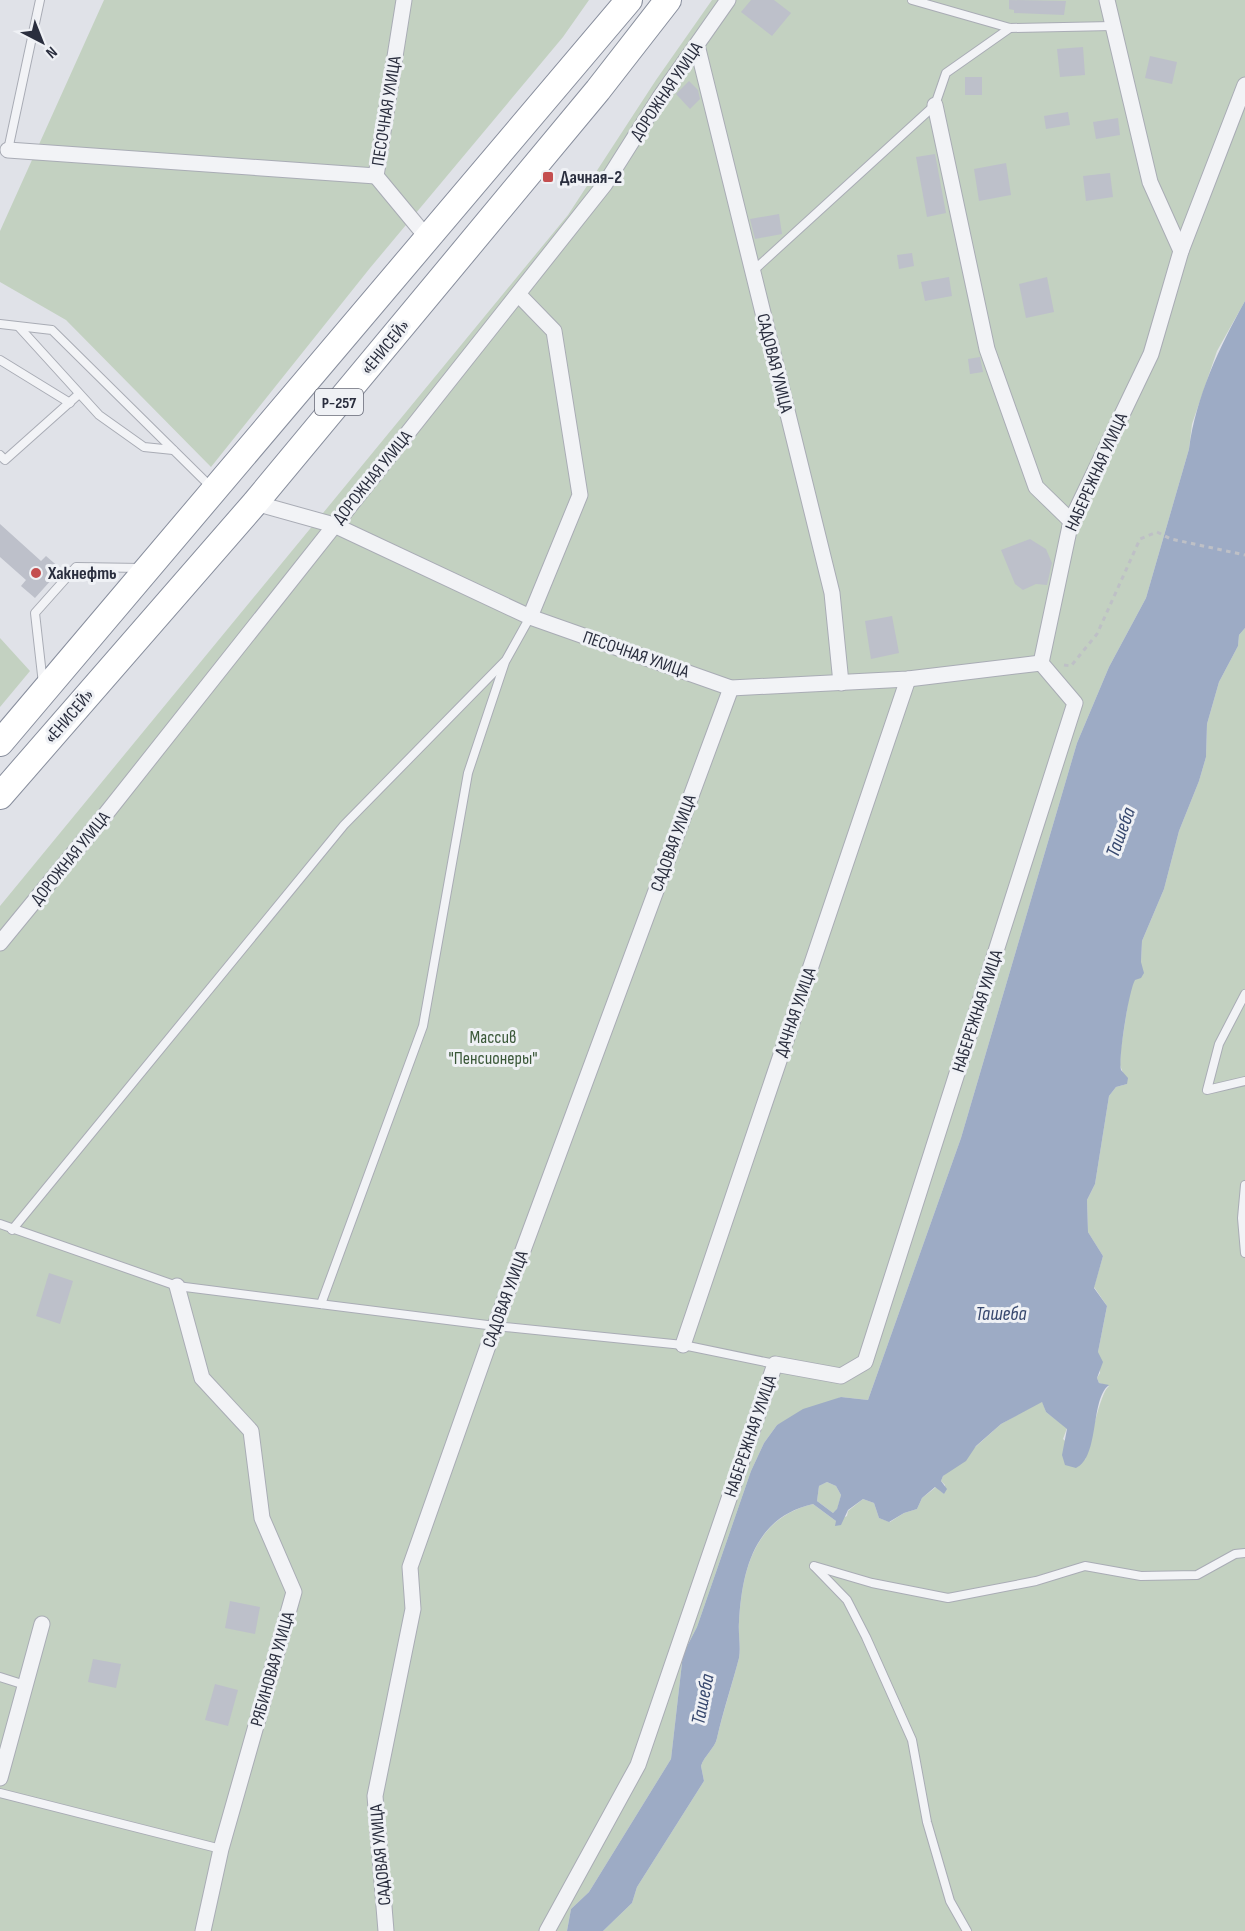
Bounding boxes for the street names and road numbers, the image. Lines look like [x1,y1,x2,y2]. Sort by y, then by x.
street label: ДОРОЖНАЯ УЛИЦА [626,38,707,144]
street label: ПЕСОЧНАЯ УЛИЦА [367,54,406,167]
street label: САДОВАЯ УЛИЦА [752,311,797,415]
street label: «ЕНИСЕЙ» [356,316,414,379]
road number: Р-257 [315,389,363,415]
street label: НАБЕРЕЖНАЯ УЛИЦА [1061,409,1132,535]
street label: ДОРОЖНАЯ УЛИЦА [328,426,417,528]
street label: ПЕСОЧНАЯ УЛИЦА [580,627,692,683]
street label: «ЕНИСЕЙ» [40,685,99,748]
street label: САДОВАЯ УЛИЦА [646,792,701,894]
street label: ДОРОЖНАЯ УЛИЦА [26,807,115,909]
street label: НАБЕРЕЖНАЯ УЛИЦА [948,947,1007,1075]
street label: ДАЧНАЯ УЛИЦА [770,964,821,1060]
street label: САДОВАЯ УЛИЦА [478,1248,533,1350]
street label: НАБЕРЕЖНАЯ УЛИЦА [720,1372,781,1500]
street label: РЯБИНОВАЯ УЛИЦА [246,1609,299,1729]
street label: САДОВАЯ УЛИЦА [366,1803,395,1906]

